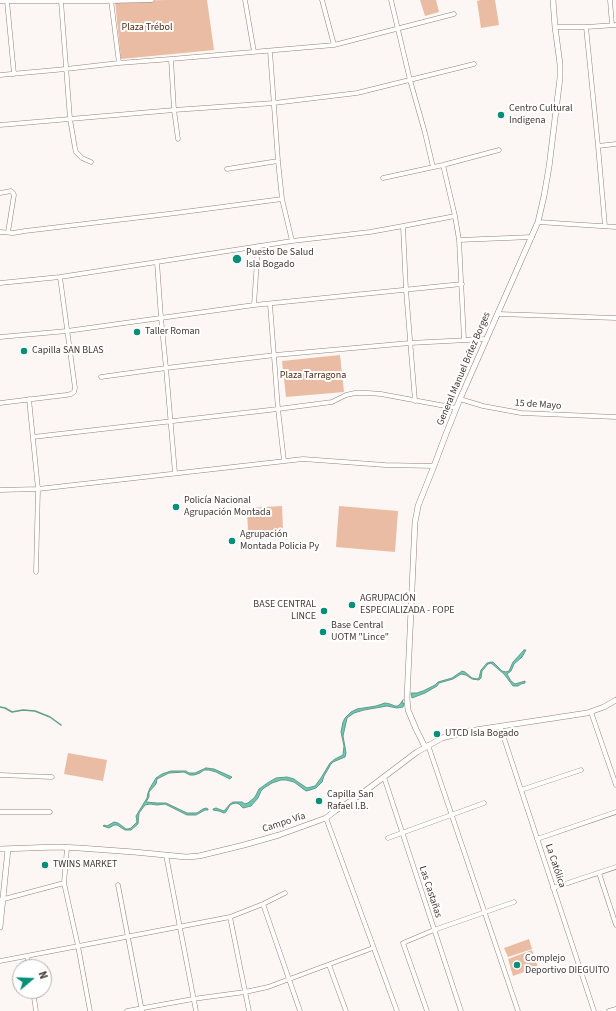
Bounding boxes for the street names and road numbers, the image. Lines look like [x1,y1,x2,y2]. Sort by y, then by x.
street label: General Manuel Brítez Borges [435,310,493,428]
street label: 15 de Mayo [514,397,562,413]
street label: Campo Vía [261,810,307,836]
street label: La Católica [542,842,568,890]
street label: Las Castañas [416,865,444,919]

